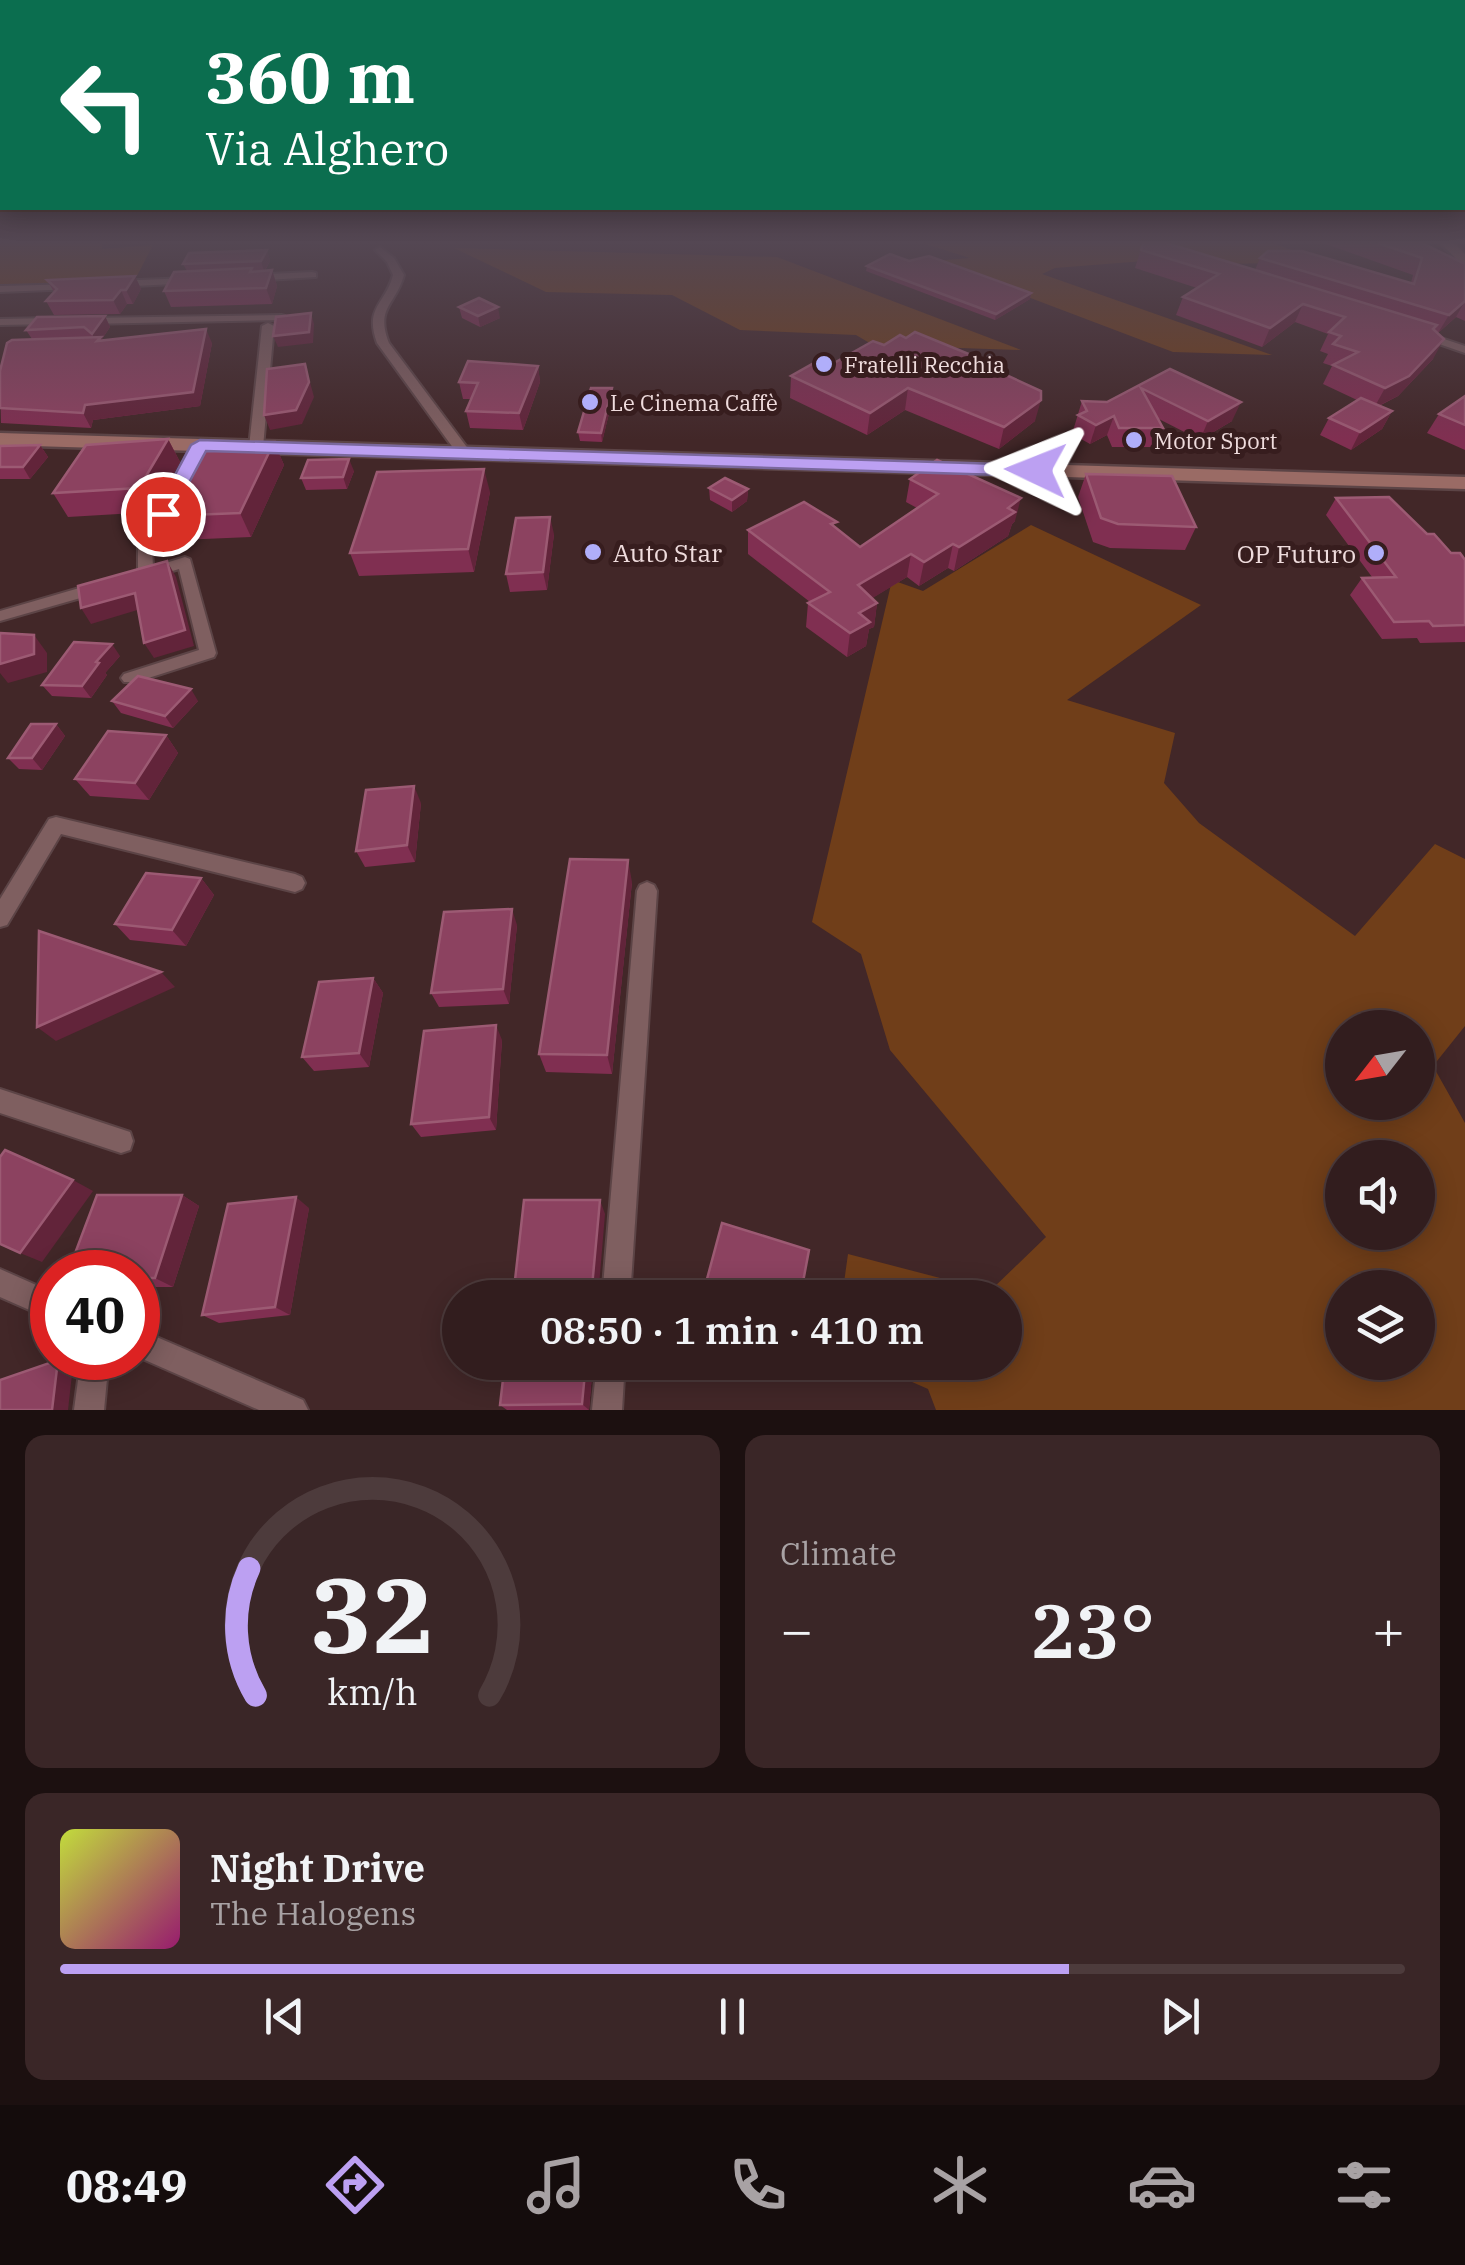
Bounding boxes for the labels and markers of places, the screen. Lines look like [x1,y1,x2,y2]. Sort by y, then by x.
place label: Fratelli Recchia [844,350,1005,379]
marker: Fratelli Recchia [813,353,835,375]
place label: Le Cinema Caffè [610,388,778,417]
marker: Le Cinema Caffè [579,391,601,413]
place label: Motor Sport [1154,426,1278,455]
marker: Motor Sport [1123,429,1145,451]
pin [121,472,206,557]
place label: Auto Star [613,536,722,569]
place label: OP Futuro [1237,537,1356,570]
marker: Auto Star [582,541,604,563]
marker: OP Futuro [1365,542,1387,564]

